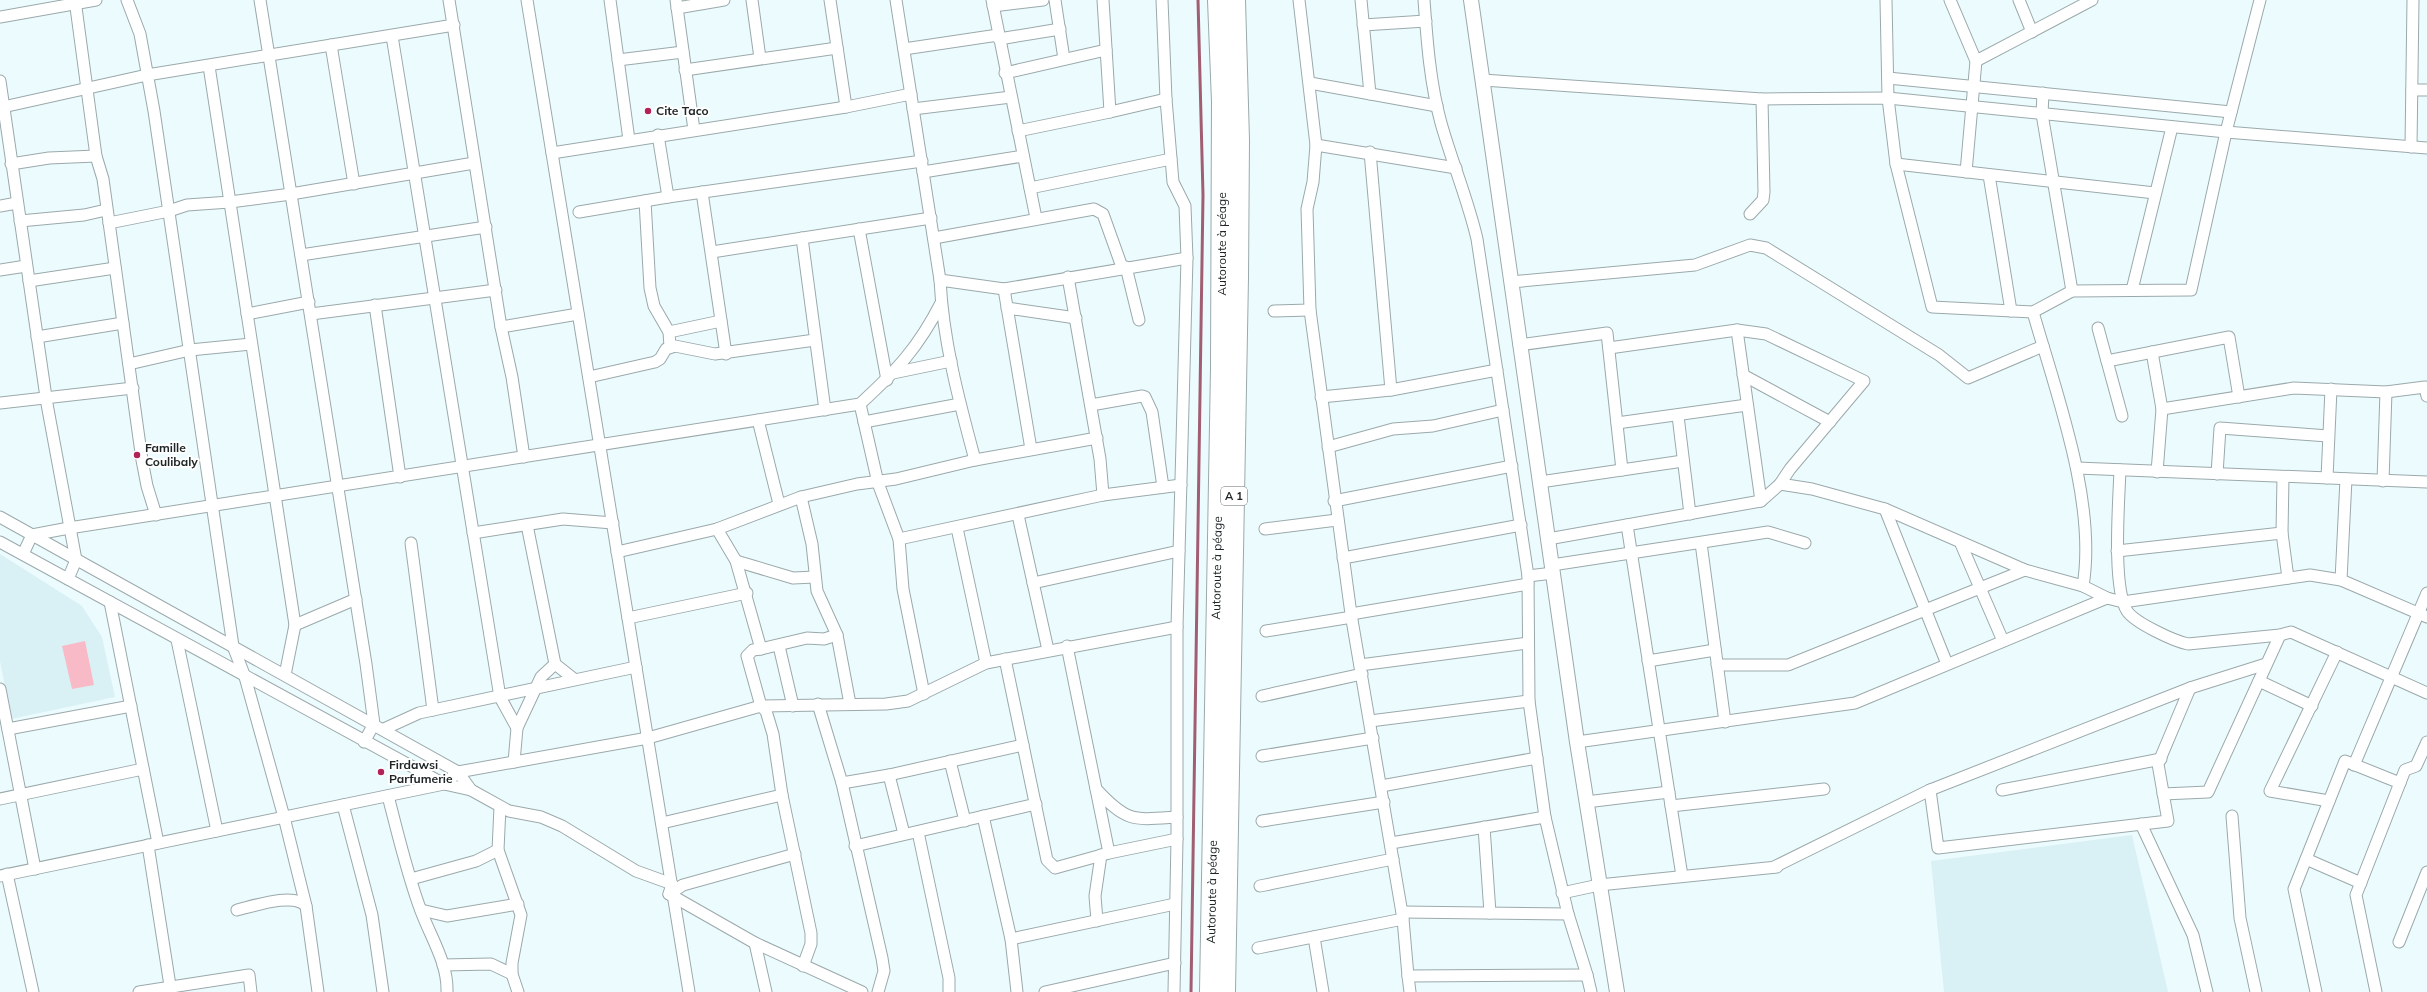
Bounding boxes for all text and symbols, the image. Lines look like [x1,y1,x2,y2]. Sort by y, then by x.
place label: Cite Taco [656,103,709,118]
marker: Cite Taco [643,106,653,116]
street label: Autoroute à péage [1214,192,1229,296]
place label: Famille Coulibaly [145,440,198,469]
marker: Famille Coulibaly [132,450,142,460]
road number: A 1 [1221,487,1247,505]
street label: Autoroute à péage [1208,516,1225,620]
place label: Firdawsi Parfumerie [389,757,453,786]
marker: Firdawsi Parfumerie [376,767,386,777]
street label: Autoroute à péage [1203,840,1220,944]

